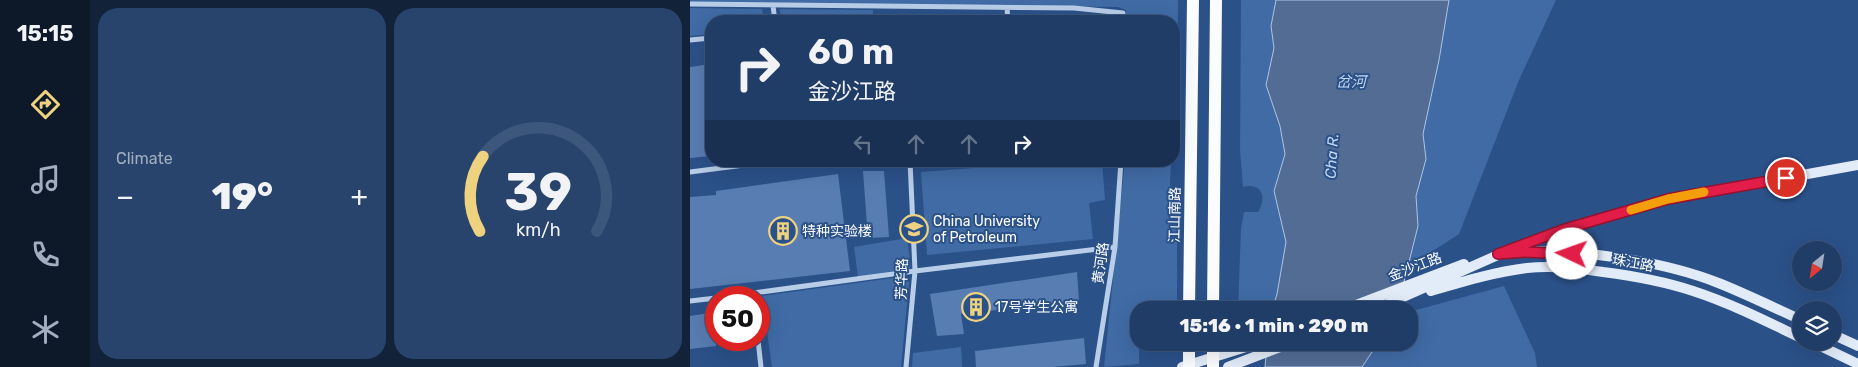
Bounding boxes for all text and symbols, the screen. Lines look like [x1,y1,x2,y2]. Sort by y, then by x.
text: 15:15 [17,20,73,47]
text: 60 m [808,31,894,73]
icon: right [725,35,790,100]
water label: 岔河 [1336,73,1369,91]
text: 金沙江路 [808,78,896,105]
icon: directions [28,87,63,122]
icon: left [849,130,877,158]
icon: ahead [902,130,930,158]
icon: ahead [955,130,983,158]
icon: right [1008,130,1036,158]
water label: Cha R. [1321,133,1343,179]
text: Climate [116,149,173,168]
pin [1765,157,1807,199]
text: 39 [504,161,572,223]
icon: music [28,162,63,197]
icon: arrive [1772,164,1800,192]
text: 19° [212,173,273,219]
text: − [116,180,134,213]
text: + [351,180,368,213]
street label: 江山南路 [1166,187,1184,243]
place label: China University of Petroleum [933,213,1040,246]
school or university icon: China University of Petroleum [899,214,929,244]
building icon: 特种实验楼 [768,216,798,246]
text: km/h [516,219,560,240]
place label: 特种实验楼 [802,223,872,240]
position arrow [1545,227,1597,279]
icon: phone [28,237,63,272]
street label: 黄河路 [1090,241,1112,285]
north arrow [1792,241,1842,291]
map controls [1792,241,1842,351]
street label: 金沙江路 [1386,249,1444,285]
street label: 珠江路 [1611,251,1655,275]
street label: 芳华路 [893,258,911,300]
speed limit sign: 50 [705,286,770,351]
building icon: 17号学生公寓 [961,292,991,322]
place label: 17号学生公寓 [995,299,1078,316]
button: layers [1792,301,1842,351]
icon: climate [28,312,63,347]
text: 15:16 · 1 min · 290 m [1180,314,1368,337]

